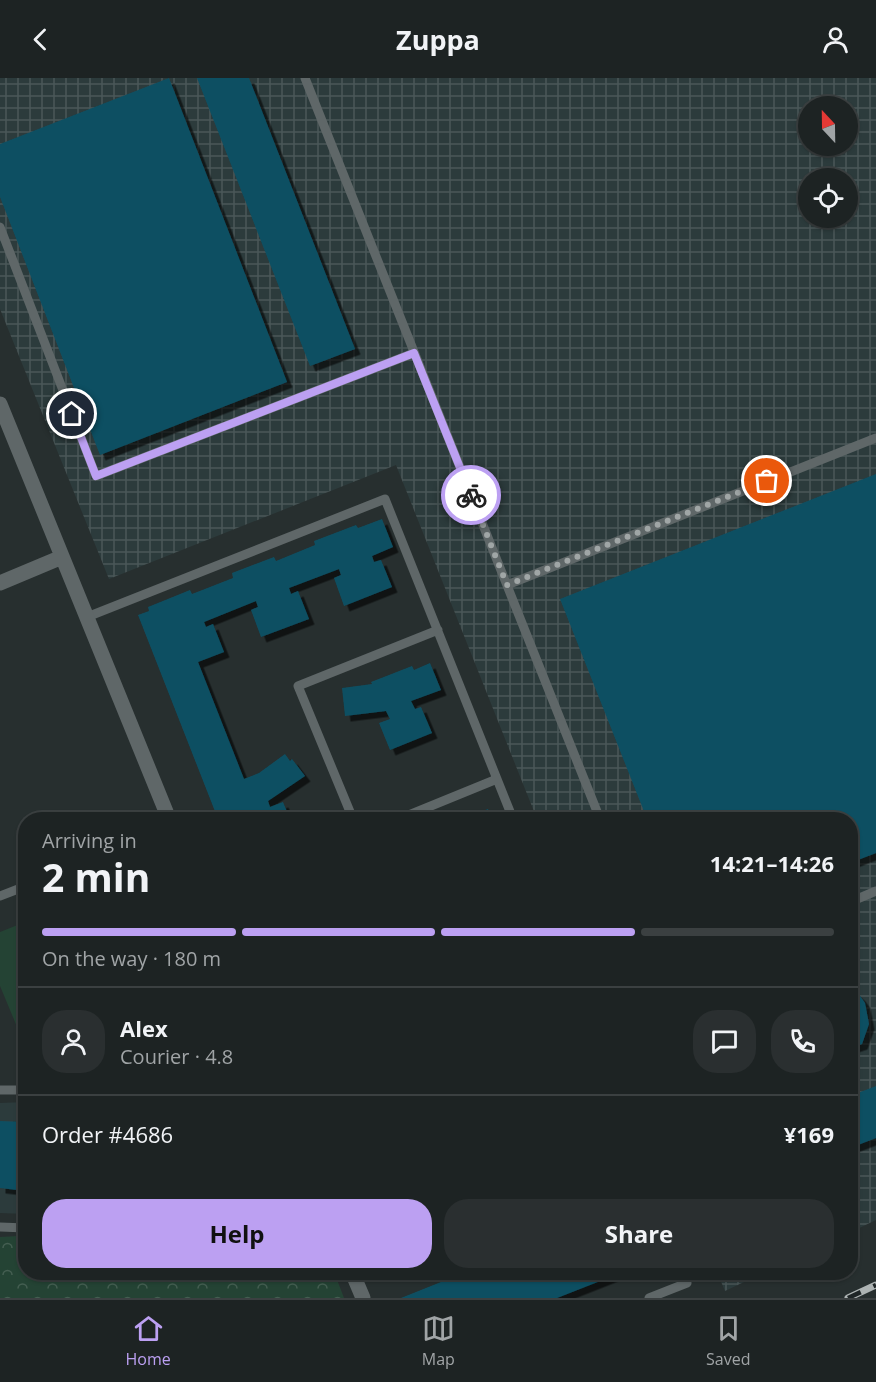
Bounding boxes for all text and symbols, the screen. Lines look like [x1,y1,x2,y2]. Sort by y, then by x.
text: Zuppa [396,21,480,58]
icon: back [24,23,57,56]
icon: person [819,23,852,56]
north arrow [798,96,858,156]
map controls [798,96,858,228]
button: locate [798,168,858,228]
pin [46,388,97,439]
icon: home [55,397,88,430]
pin [741,455,792,506]
icon: bag [750,464,783,497]
courier [441,465,501,525]
icon: bike [455,479,488,512]
text: Arriving in [42,827,137,854]
text: 14:21–14:26 [710,848,834,878]
text: 2 min [42,850,150,903]
text: On the way · 180 m [42,945,221,972]
button: person [42,1010,105,1073]
button: chat [693,1010,756,1073]
button: phone [771,1010,834,1073]
text: Alex [120,1013,168,1043]
text: Courier · 4.8 [120,1043,233,1070]
text: Order #4686 [42,1119,173,1149]
text: ¥169 [784,1119,834,1149]
button: Help [42,1199,432,1268]
button: Share [444,1199,834,1268]
tab: Home [126,1312,171,1370]
tab: Map [422,1312,455,1370]
tab: Saved [706,1312,750,1370]

